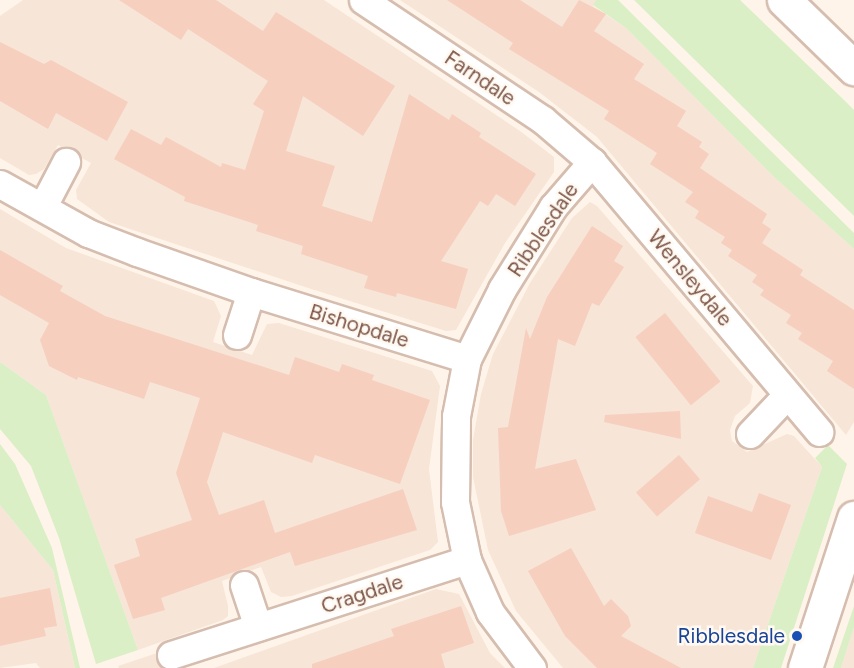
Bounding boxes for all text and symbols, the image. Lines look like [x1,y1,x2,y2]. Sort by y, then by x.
street label: Farndale [440,45,520,111]
street label: Ribblesdale [502,178,584,282]
street label: Wensleydale [642,225,738,331]
street label: Bishopdale [306,299,412,353]
street label: Cragdale [318,569,406,619]
place label: Ribblesdale [677,623,785,649]
marker: Ribblesdale [790,629,804,643]

